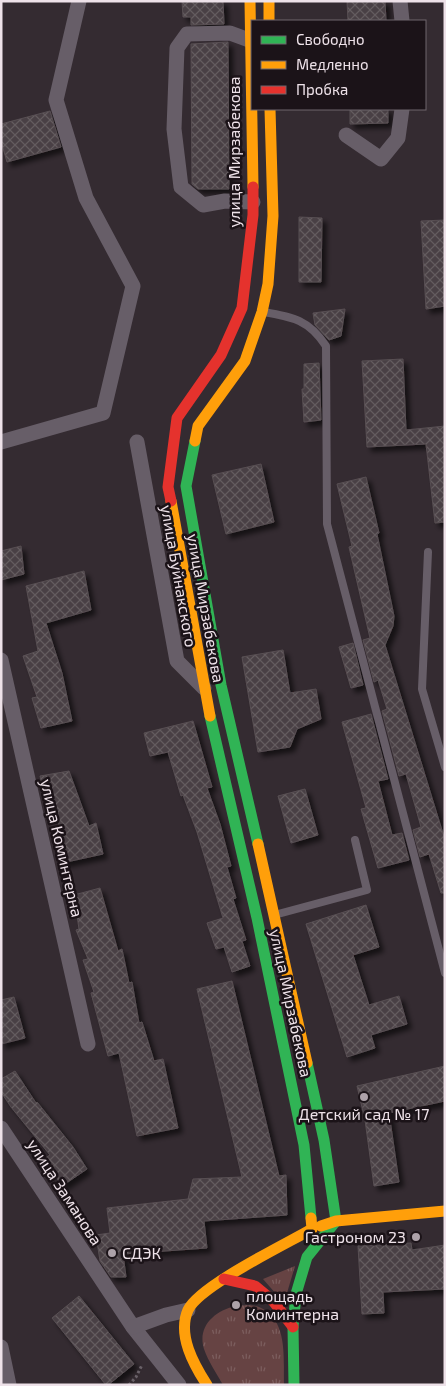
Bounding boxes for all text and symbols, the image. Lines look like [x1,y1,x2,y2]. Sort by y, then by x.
legend [251,20,426,110]
text: Свободно [296,30,365,48]
text: Медленно [296,55,369,73]
street label: улица Мирзабекова [224,77,244,227]
text: Пробка [296,80,348,98]
street label: улица Буйнакского [157,503,201,649]
street label: улица Мирзабекова [183,532,229,684]
street label: улица Коминтерна [36,777,88,919]
street label: улица Мирзабекова [266,927,316,1079]
marker: Детский сад № 17 [358,1091,370,1103]
place label: Детский сад № 17 [299,1104,429,1123]
street label: улица Заманова [23,1135,107,1249]
place label: Гастроном 23 [305,1227,406,1246]
marker: Гастроном 23 [410,1231,422,1243]
place label: СДЭК [122,1243,161,1262]
marker: СДЭК [106,1247,118,1259]
place label: площадь Коминтерна [246,1286,339,1323]
marker: площадь Коминтерна [230,1299,242,1311]

